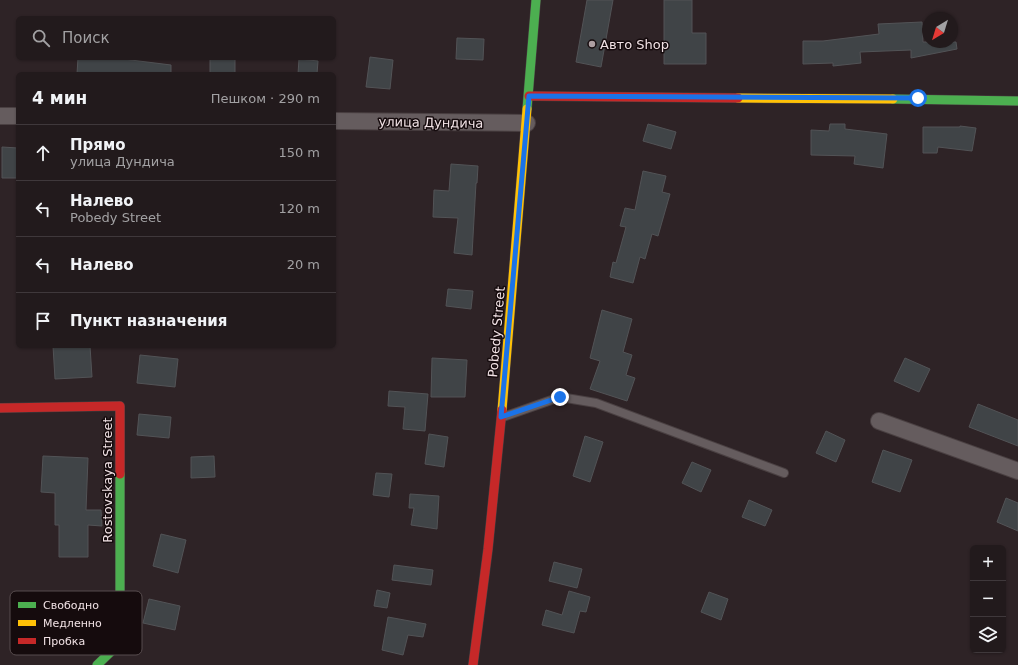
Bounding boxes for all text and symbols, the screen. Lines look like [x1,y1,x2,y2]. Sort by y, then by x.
north arrow [922,12,958,48]
search box [16,16,336,60]
icon: search [30,27,52,49]
text: Поиск [62,29,110,47]
place label: Авто Shop [600,37,669,52]
marker: Авто Shop [587,39,597,49]
text: 4 мин [32,88,87,108]
route start [909,89,927,107]
text: Пешком · 290 m [211,91,320,106]
street label: улица Дундича [378,114,484,131]
text: Прямо [70,136,126,154]
icon: ahead [32,142,54,164]
text: 150 m [278,145,320,160]
text: улица Дундича [70,154,175,169]
text: Налево [70,192,134,210]
icon: left [32,198,54,220]
text: 120 m [278,201,320,216]
text: Pobedy Street [70,210,161,225]
icon: left [32,254,54,276]
text: Налево [70,256,134,274]
text: 20 m [287,257,320,272]
street label: Pobedy Street [485,286,508,378]
icon: arrive [32,310,54,332]
text: Пункт назначения [70,312,227,330]
route end [551,388,569,406]
street label: Rostovskaya Street [100,417,115,543]
map controls [970,545,1006,653]
button: + [970,545,1006,581]
button: − [970,581,1006,617]
legend [10,591,142,655]
text: Свободно [43,599,99,612]
text: Медленно [43,617,102,630]
button: layers [970,617,1006,653]
text: Пробка [43,635,85,648]

